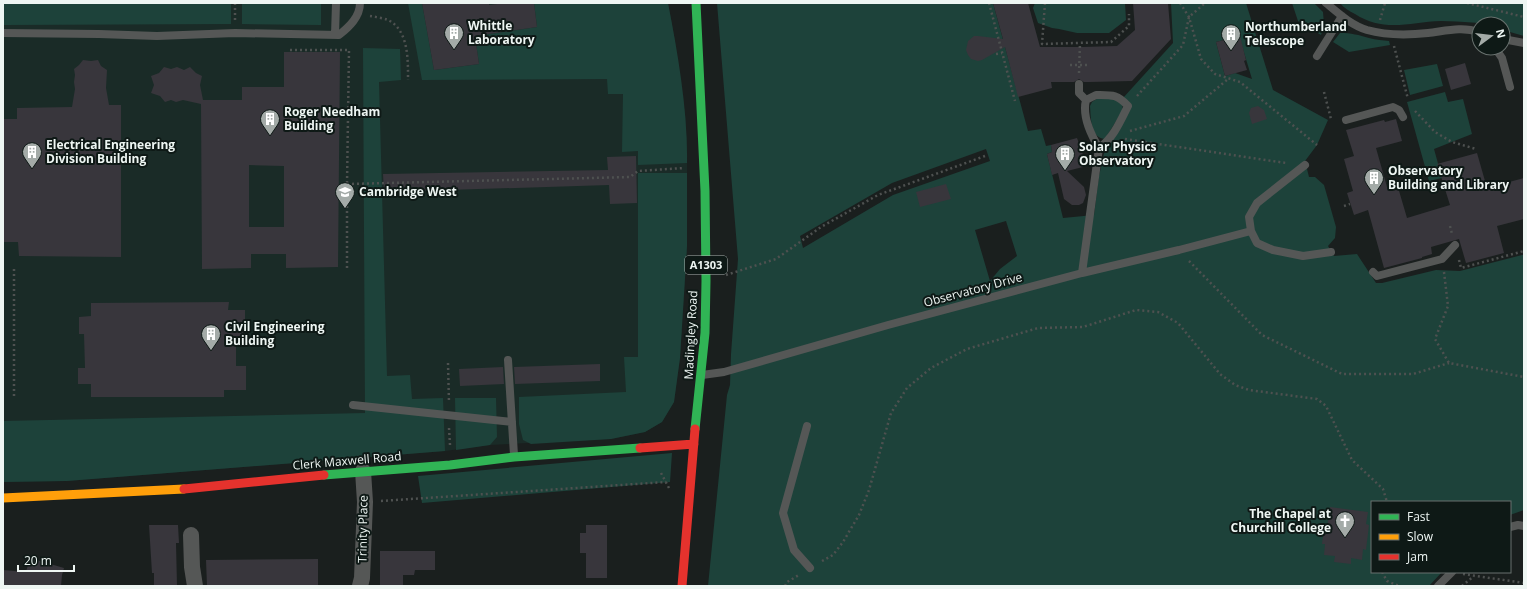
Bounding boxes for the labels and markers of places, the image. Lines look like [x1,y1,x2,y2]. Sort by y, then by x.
place label: Whittle Laboratory [468,17,535,48]
place label: Northumberland Telescope [1245,18,1347,49]
building icon: Whittle Laboratory [443,22,465,50]
building icon: Northumberland Telescope [1220,23,1242,51]
place label: Roger Needham Building [284,103,380,134]
building icon: Roger Needham Building [259,108,281,136]
place label: Electrical Engineering Division Building [46,136,175,167]
place label: Solar Physics Observatory [1079,138,1157,169]
building icon: Electrical Engineering Division Building [21,141,43,169]
building icon: Solar Physics Observatory [1054,143,1076,171]
place label: Observatory Building and Library [1388,162,1509,193]
building icon: Observatory Building and Library [1363,167,1385,195]
school or university icon: Cambridge West [334,181,356,209]
place label: Cambridge West [359,183,457,200]
place label: Civil Engineering Building [225,318,325,349]
building icon: Civil Engineering Building [200,323,222,351]
place label: The Chapel at Churchill College [1231,505,1331,536]
church icon: The Chapel at Churchill College [1334,510,1356,538]

